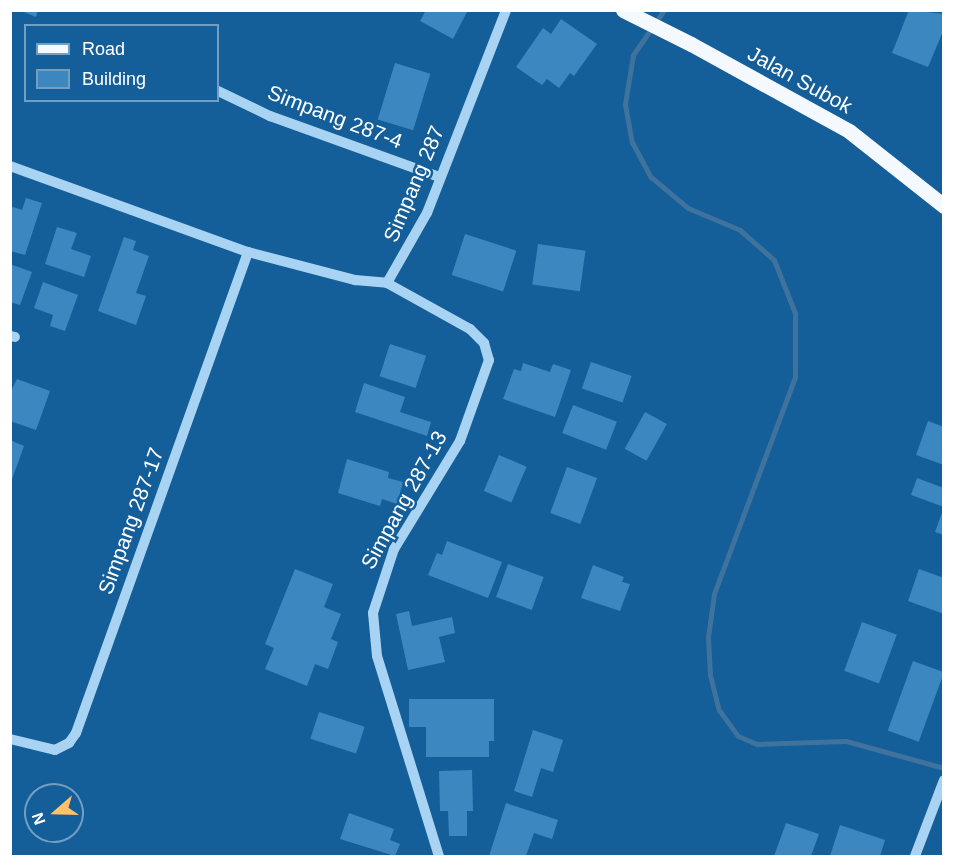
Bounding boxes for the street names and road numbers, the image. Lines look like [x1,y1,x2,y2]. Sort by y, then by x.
street label: Jalan Subok [743,41,857,119]
street label: Simpang 287-4 [264,80,406,154]
street label: Simpang 287 [378,122,450,246]
street label: Simpang 287-13 [356,426,452,574]
street label: Simpang 287-17 [93,444,169,598]

